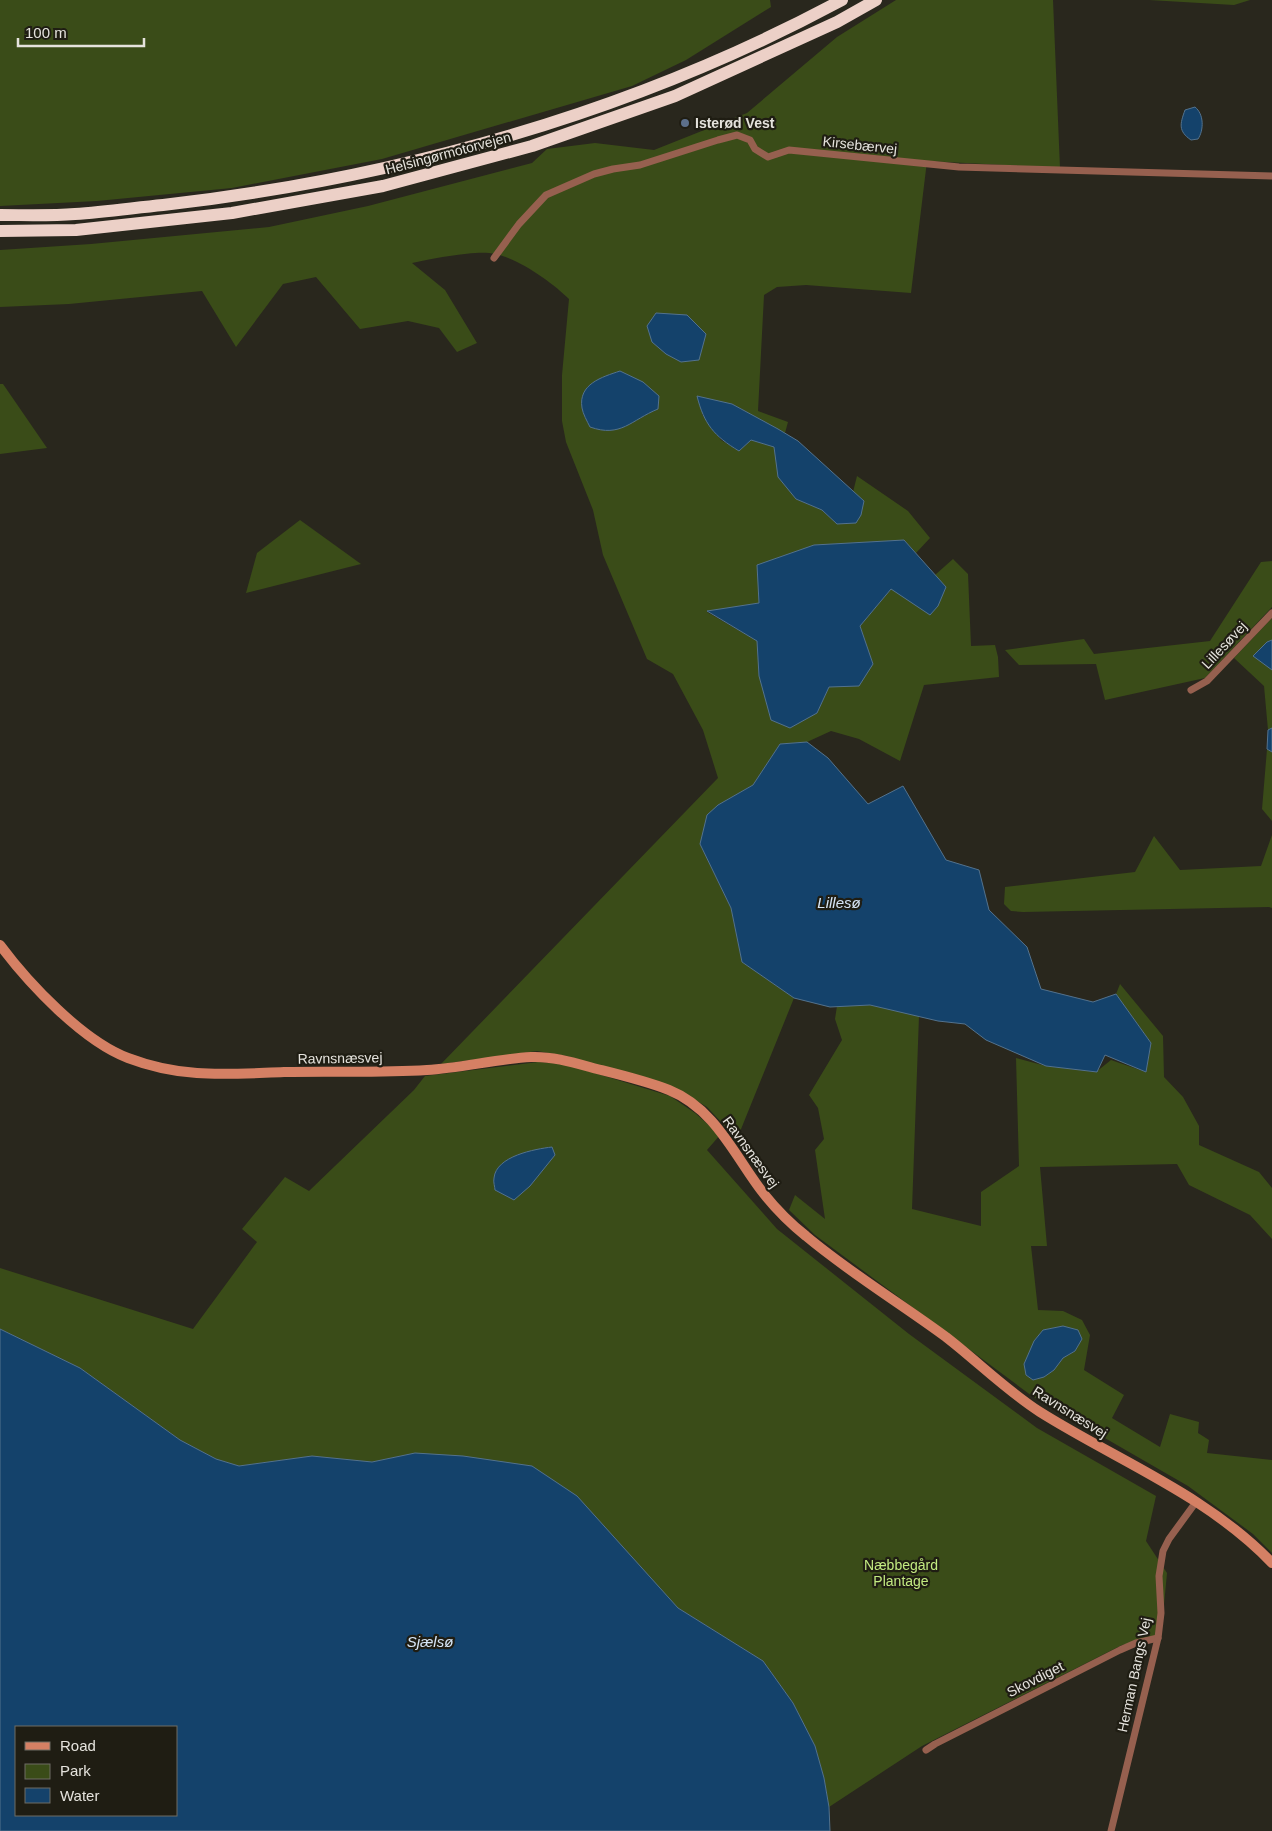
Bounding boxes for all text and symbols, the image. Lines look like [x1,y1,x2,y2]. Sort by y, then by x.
scale bar [18,15,144,47]
text: 100 m [25,24,67,41]
place label: Isterød Vest [695,115,775,131]
marker: Isterød Vest [679,117,691,129]
street label: Helsingørmotorvejen [384,129,512,177]
street label: Kirsebærvej [822,133,898,157]
street label: Lillesøvej [1198,618,1250,672]
water label: Lillesø [817,894,861,911]
street label: Ravnsnæsvej [297,1049,383,1067]
street label: Ravnsnæsvej [720,1113,782,1191]
street label: Ravnsnæsvej [1030,1383,1110,1441]
park label: Næbbegård Plantage [864,1557,938,1589]
street label: Herman Bangs Vej [1114,1616,1154,1734]
water label: Sjælsø [407,1633,453,1650]
street label: Skovdiget [1004,1658,1066,1700]
legend [15,1726,178,1816]
text: Road [60,1737,96,1754]
text: Park [60,1762,91,1779]
text: Water [60,1787,99,1804]

